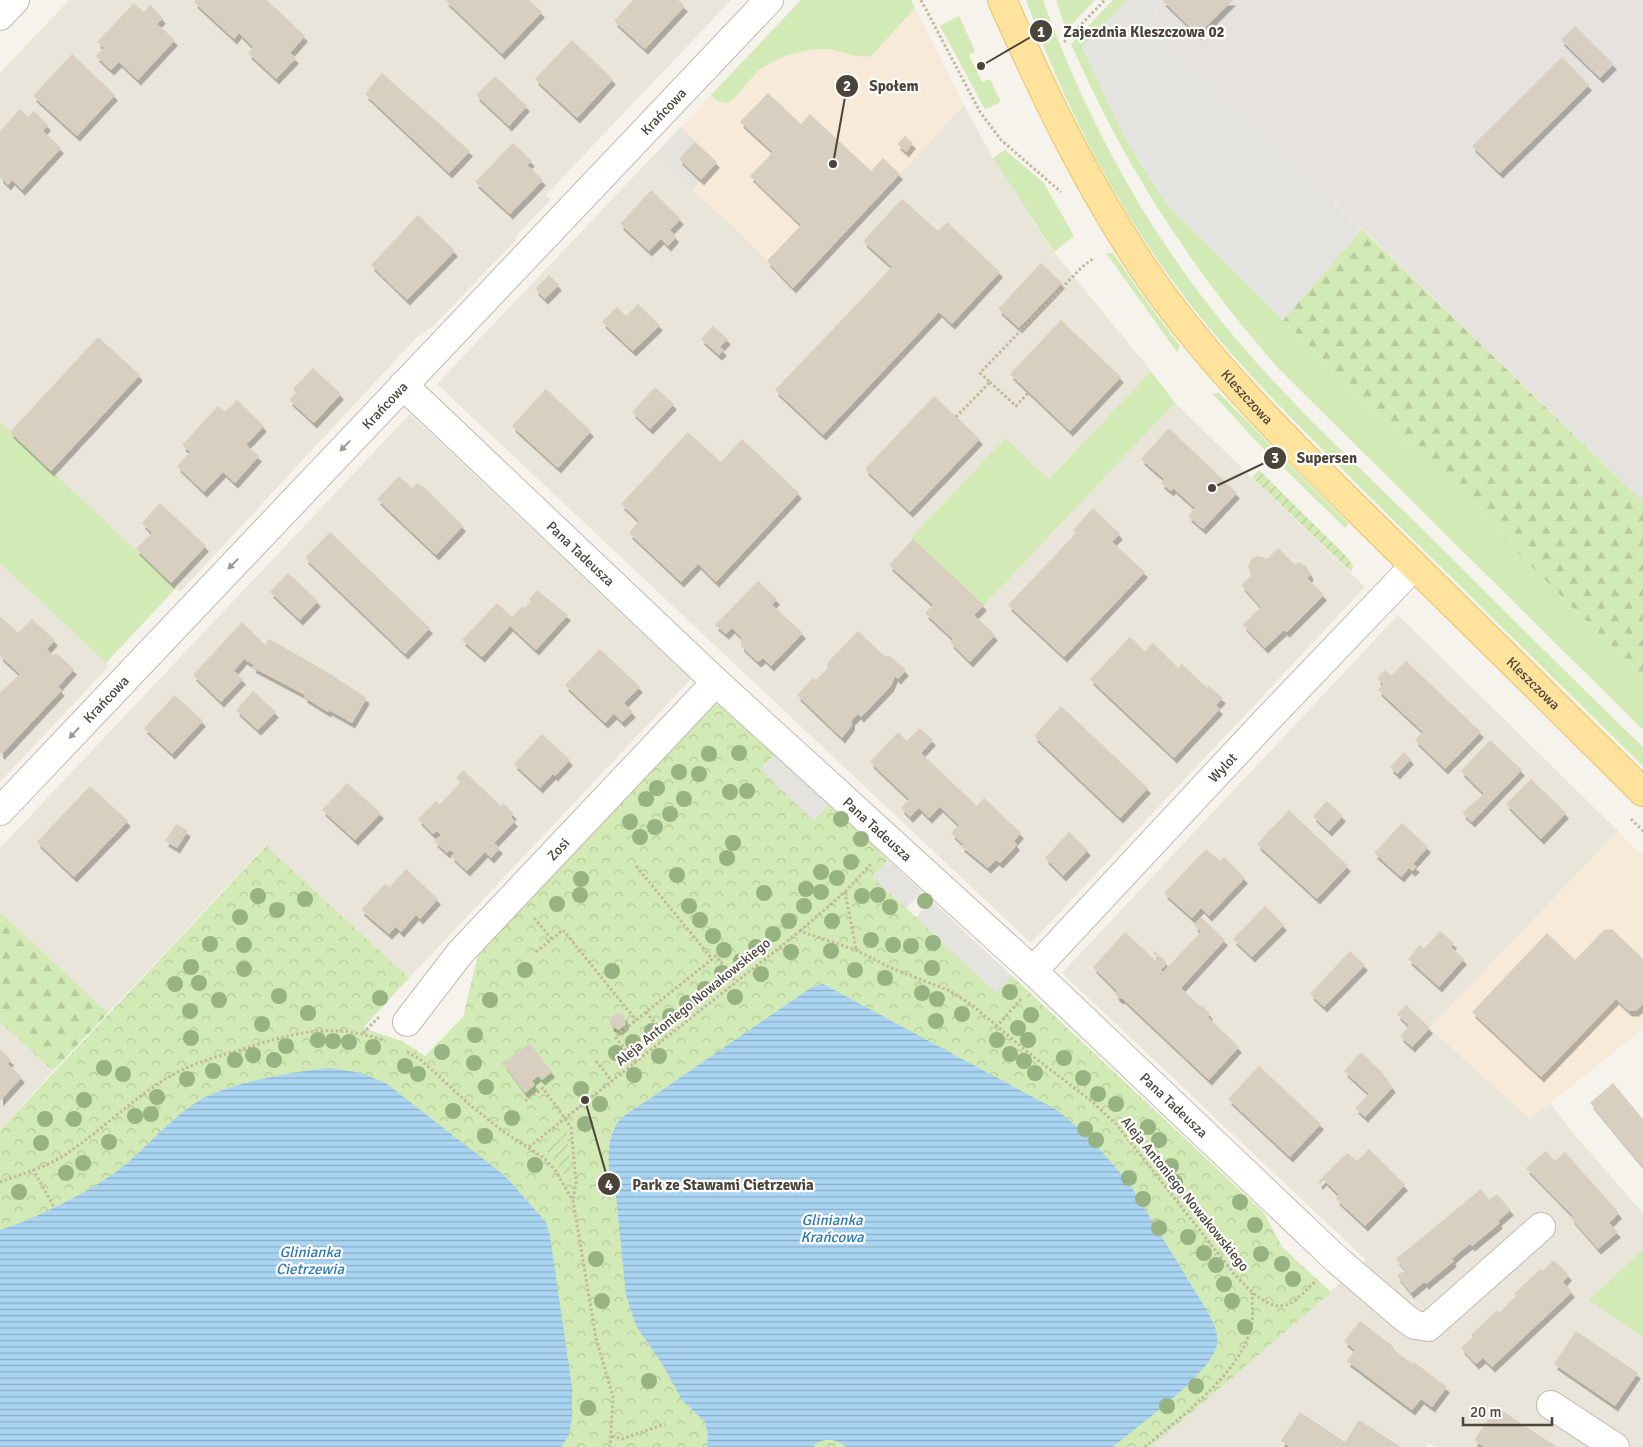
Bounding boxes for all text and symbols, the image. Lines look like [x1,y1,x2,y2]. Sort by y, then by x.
callout: Zajezdnia Kleszczowa 02 [1028,16,1235,46]
text: 1 [1037,23,1045,41]
text: Zajezdnia Kleszczowa 02 [1063,23,1225,41]
callout: Społem [835,71,929,101]
text: 2 [843,77,851,95]
text: Społem [869,77,919,95]
street label: Krańcowa [637,84,690,139]
street label: Kleszczowa [1218,366,1277,428]
street label: Krańcowa [358,378,411,433]
one-way arrow [339,440,351,452]
callout: Supersen [1262,443,1368,473]
text: 3 [1271,449,1279,467]
text: Supersen [1297,449,1357,467]
street label: Pana Tadeusza [543,517,618,590]
one-way arrow [227,558,239,570]
street label: Kleszczowa [1503,653,1564,713]
street label: Krańcowa [80,672,132,726]
one-way arrow [68,727,80,739]
street label: Wylot [1205,749,1241,786]
street label: Pana Tadeusza [840,794,915,865]
street label: Zosi [544,834,573,864]
street label: Aleja Antoniego Nowakowskiego [612,934,774,1070]
street label: Pana Tadeusza [1137,1069,1211,1141]
street label: Aleja Antoniego Nowakowskiego [1117,1113,1253,1275]
callout: Park ze Stawami Cietrzewia [597,1169,823,1199]
text: 4 [605,1176,613,1194]
text: Park ze Stawami Cietrzewia [632,1176,814,1194]
water label: Glinianka Krańcowa [800,1211,864,1246]
water label: Glinianka Cietrzewia [276,1243,344,1278]
scale bar [1463,1394,1552,1426]
text: 20 m [1470,1403,1501,1421]

